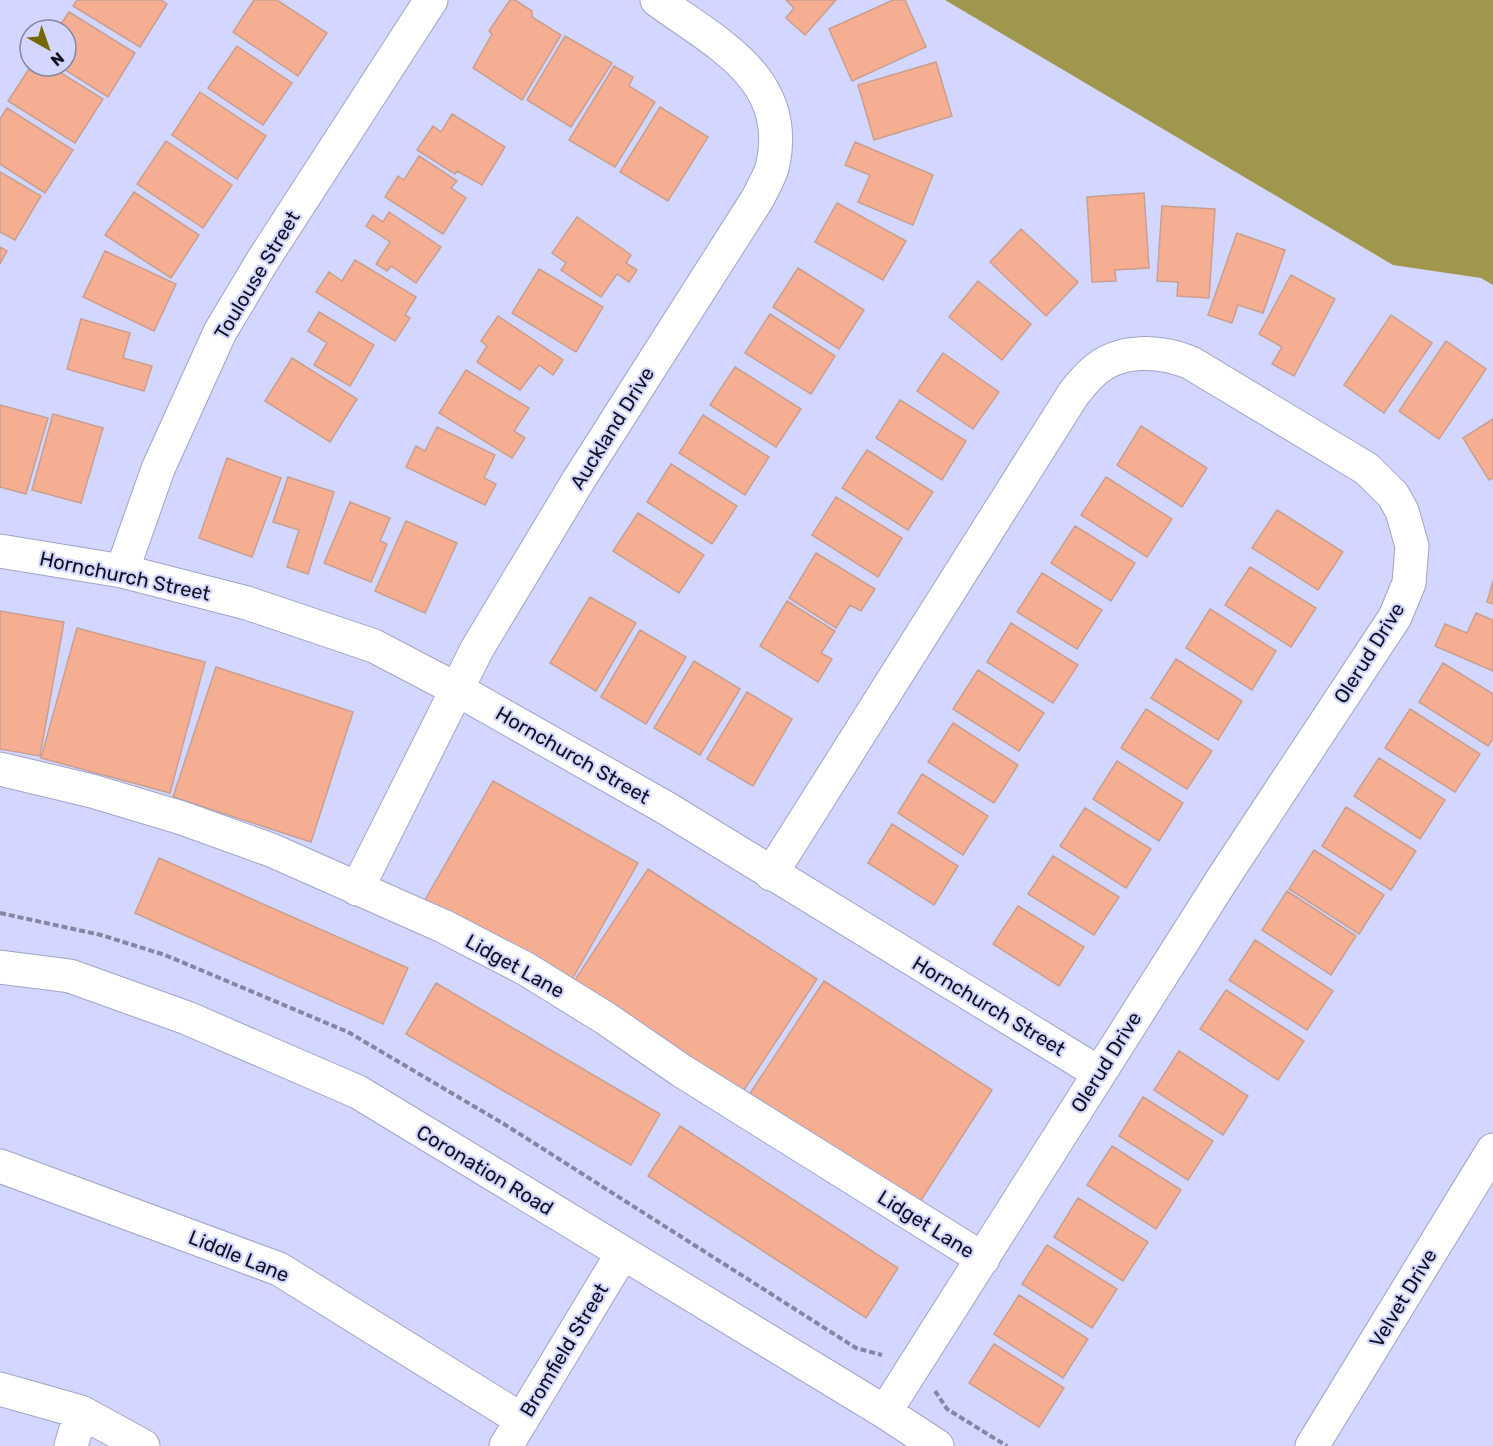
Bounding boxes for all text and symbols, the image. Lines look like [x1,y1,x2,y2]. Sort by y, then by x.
north arrow [18,18,78,78]
text: N [47,48,68,70]
street label: Toulouse Street [209,206,305,344]
street label: Auckland Drive [565,362,659,494]
street label: Hornchurch Street [37,546,213,606]
street label: Olerud Drive [1329,598,1409,708]
street label: Hornchurch Street [492,701,655,809]
street label: Lidget Lane [461,929,569,1003]
street label: Hornchurch Street [908,951,1070,1061]
street label: Olerud Drive [1066,1007,1146,1117]
street label: Coronation Road [412,1120,558,1220]
street label: Lidget Lane [873,1185,979,1263]
street label: Liddle Lane [185,1225,293,1287]
street label: Velvet Drive [1364,1244,1442,1352]
street label: Bromfield Street [515,1279,613,1421]

